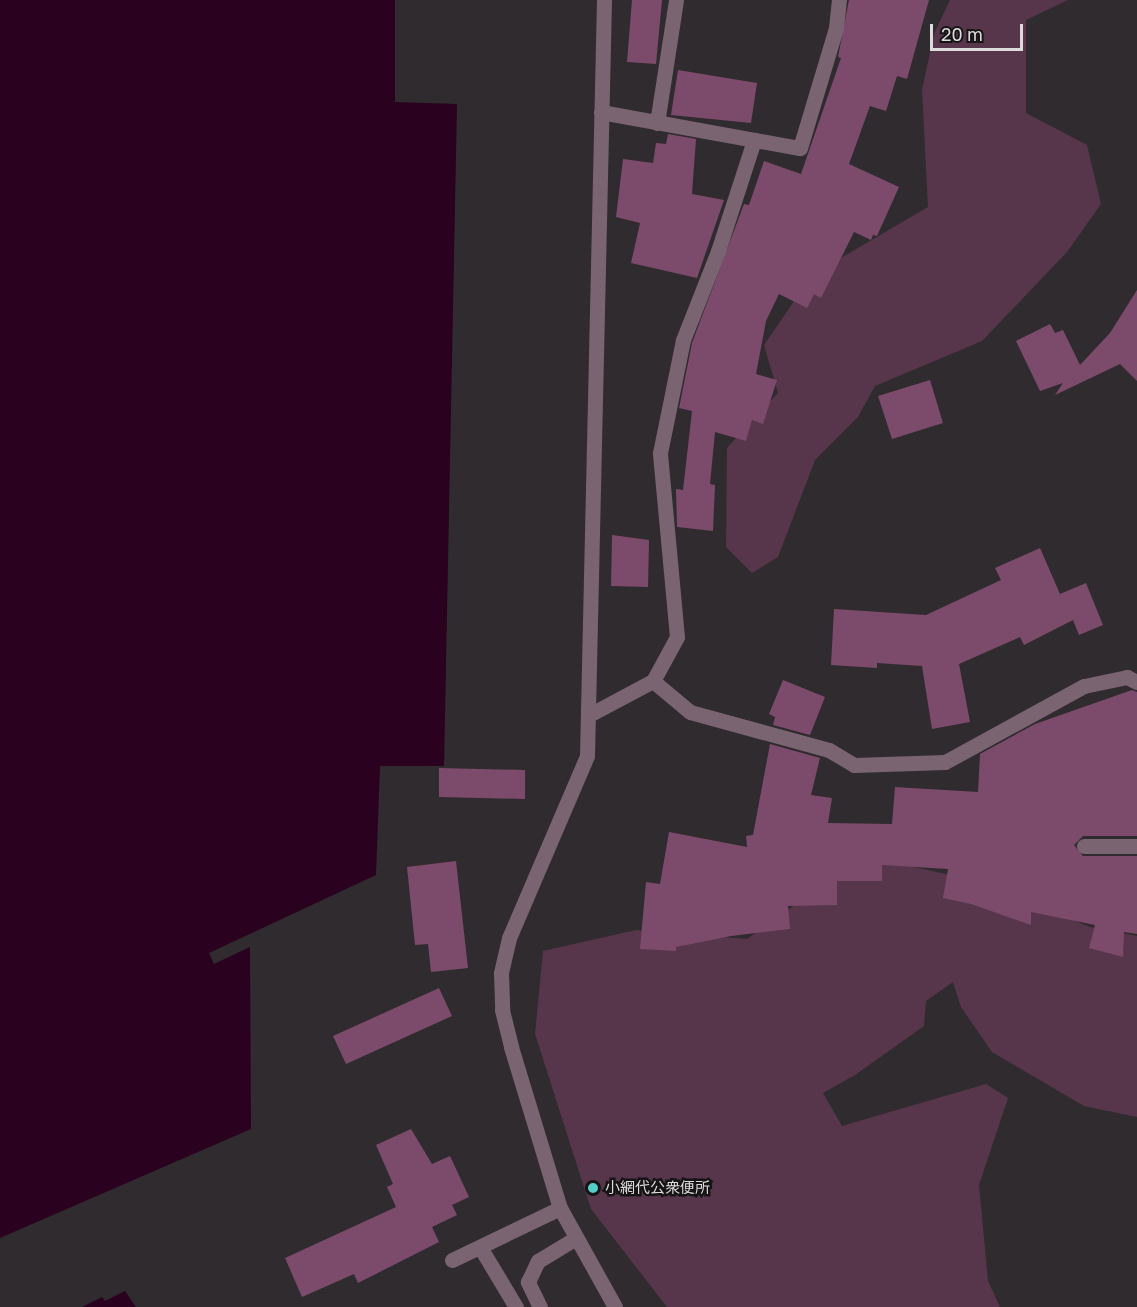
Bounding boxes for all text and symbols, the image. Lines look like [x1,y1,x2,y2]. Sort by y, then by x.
scale bar [933,12,1026,50]
text: 20 m [941,23,983,45]
place label: 小網代公衆便所 [605,1179,710,1197]
marker: 小網代公衆便所 [586,1181,600,1195]

